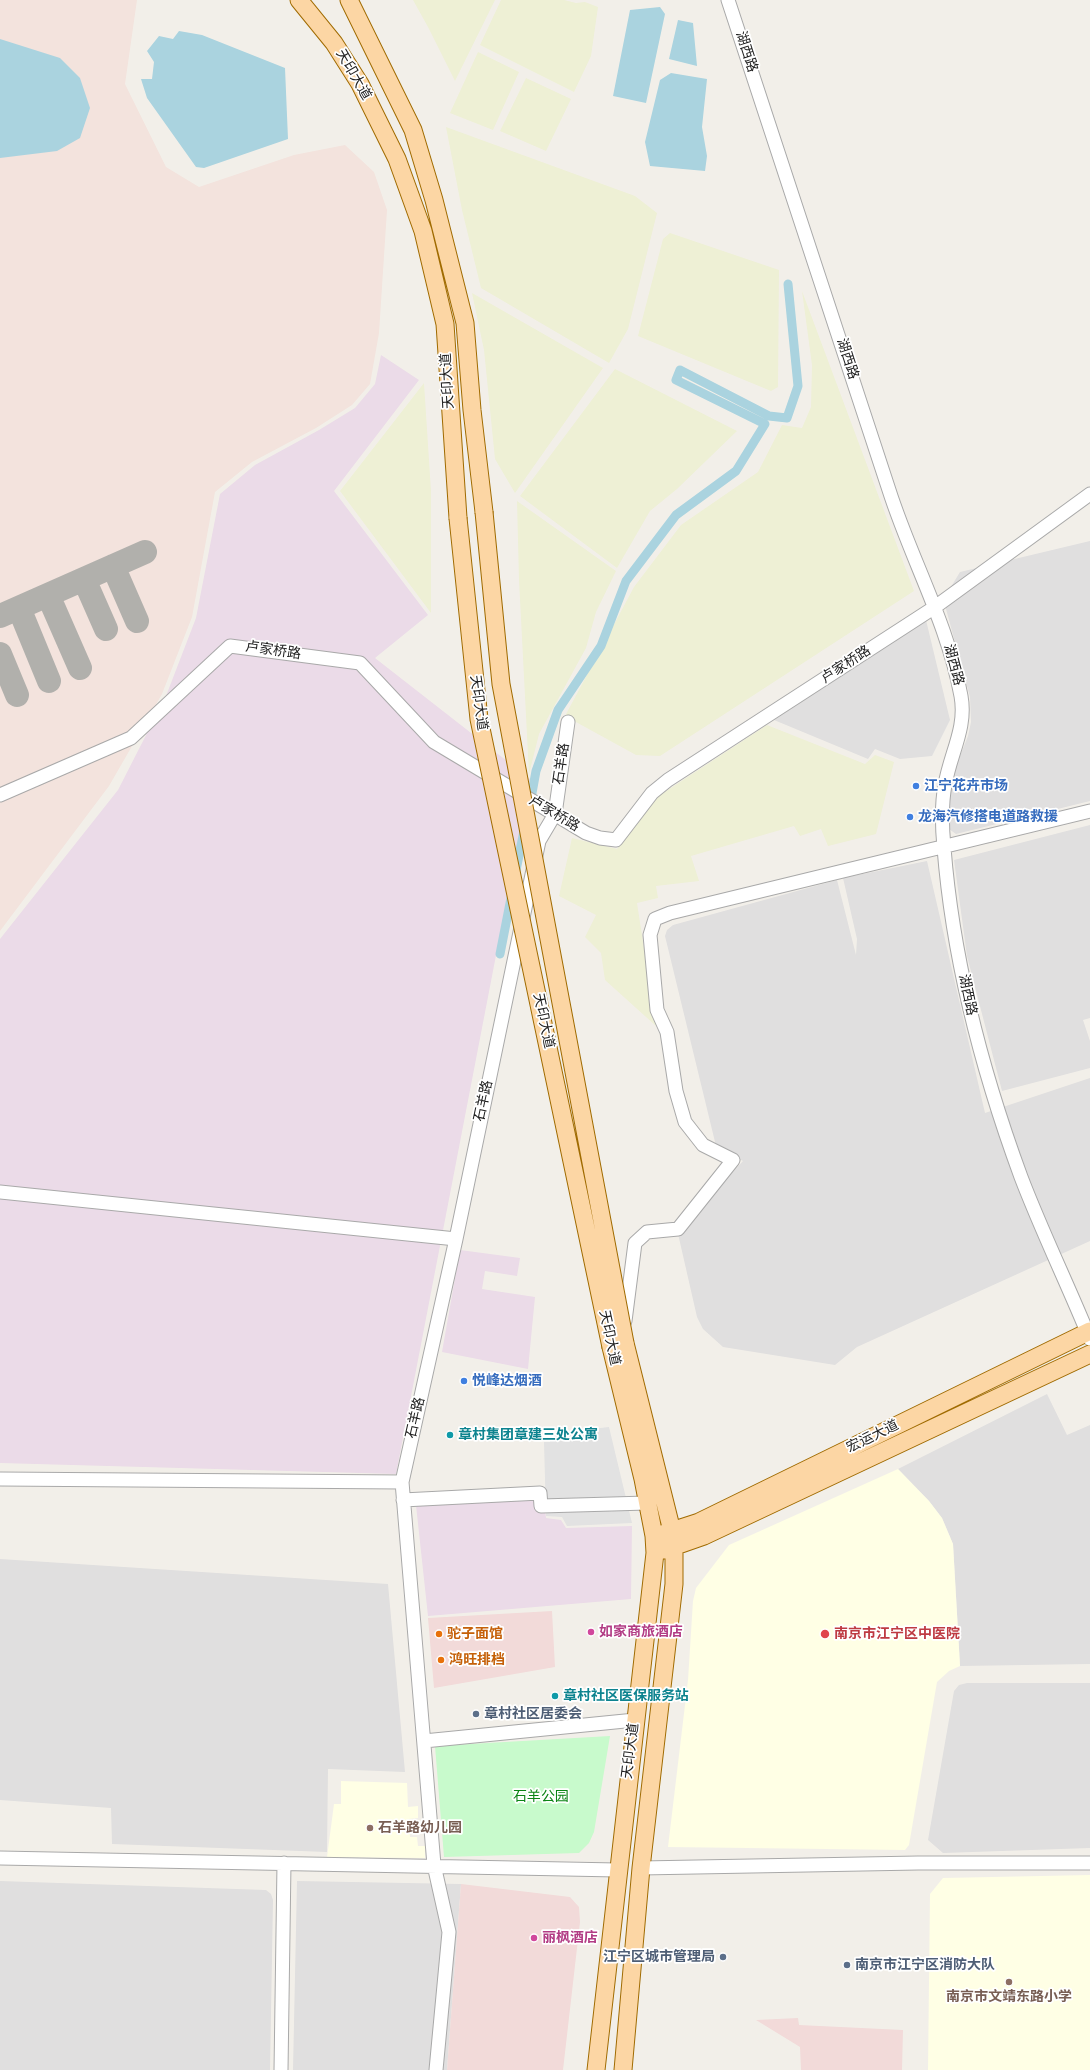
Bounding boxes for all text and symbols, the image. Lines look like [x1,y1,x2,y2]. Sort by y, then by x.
street label: 湖西路 [732,29,760,75]
street label: 天印大道 [332,47,374,103]
street label: 湖西路 [833,336,861,382]
street label: 天印大道 [438,353,458,409]
street label: 卢家桥路 [244,639,302,663]
street label: 卢家桥路 [818,643,874,687]
street label: 湖西路 [939,643,967,687]
street label: 天印大道 [466,674,490,732]
street label: 石羊路 [551,742,573,786]
place label: 江宁花卉市场 [924,778,1008,794]
marker: 江宁花卉市场 [911,781,921,791]
street label: 卢家桥路 [526,792,582,836]
place label: 龙海汽修搭电道路救援 [918,809,1058,825]
marker: 龙海汽修搭电道路救援 [905,812,915,822]
street label: 湖西路 [954,973,980,1017]
street label: 天印大道 [529,992,557,1050]
street label: 石羊路 [471,1079,497,1123]
street label: 天印大道 [595,1309,623,1367]
place label: 悦峰达烟酒 [472,1373,542,1389]
marker: 悦峰达烟酒 [459,1376,469,1386]
street label: 石羊路 [403,1396,429,1440]
street label: 宏运大道 [844,1417,902,1457]
place label: 章村集团章建三处公寓 [458,1427,598,1443]
marker: 章村集团章建三处公寓 [445,1430,455,1440]
place label: 如家商旅酒店 [599,1624,683,1640]
place label: 驼子面馆 [447,1626,503,1642]
place label: 南京市江宁区中医院 [834,1626,960,1642]
marker: 如家商旅酒店 [586,1627,596,1637]
marker: 南京市江宁区中医院 [819,1628,831,1640]
marker: 驼子面馆 [434,1629,444,1639]
place label: 鸿旺排档 [449,1652,505,1668]
marker: 鸿旺排档 [436,1655,446,1665]
place label: 章村社区医保服务站 [563,1688,689,1704]
marker: 章村社区医保服务站 [550,1691,560,1701]
place label: 章村社区居委会 [484,1706,582,1722]
marker: 章村社区居委会 [471,1709,481,1719]
street label: 天印大道 [619,1722,643,1780]
park label: 石羊公园 [513,1789,569,1805]
place label: 石羊路幼儿园 [378,1820,462,1836]
marker: 石羊路幼儿园 [365,1823,375,1833]
place label: 丽枫酒店 [542,1930,598,1946]
marker: 丽枫酒店 [529,1933,539,1943]
place label: 江宁区城市管理局 [603,1949,715,1965]
marker: 江宁区城市管理局 [718,1952,728,1962]
place label: 南京市江宁区消防大队 [855,1957,995,1973]
marker: 南京市江宁区消防大队 [842,1960,852,1970]
marker: 南京市文靖东路小学 [1004,1977,1014,1987]
place label: 南京市文靖东路小学 [946,1989,1072,2005]

